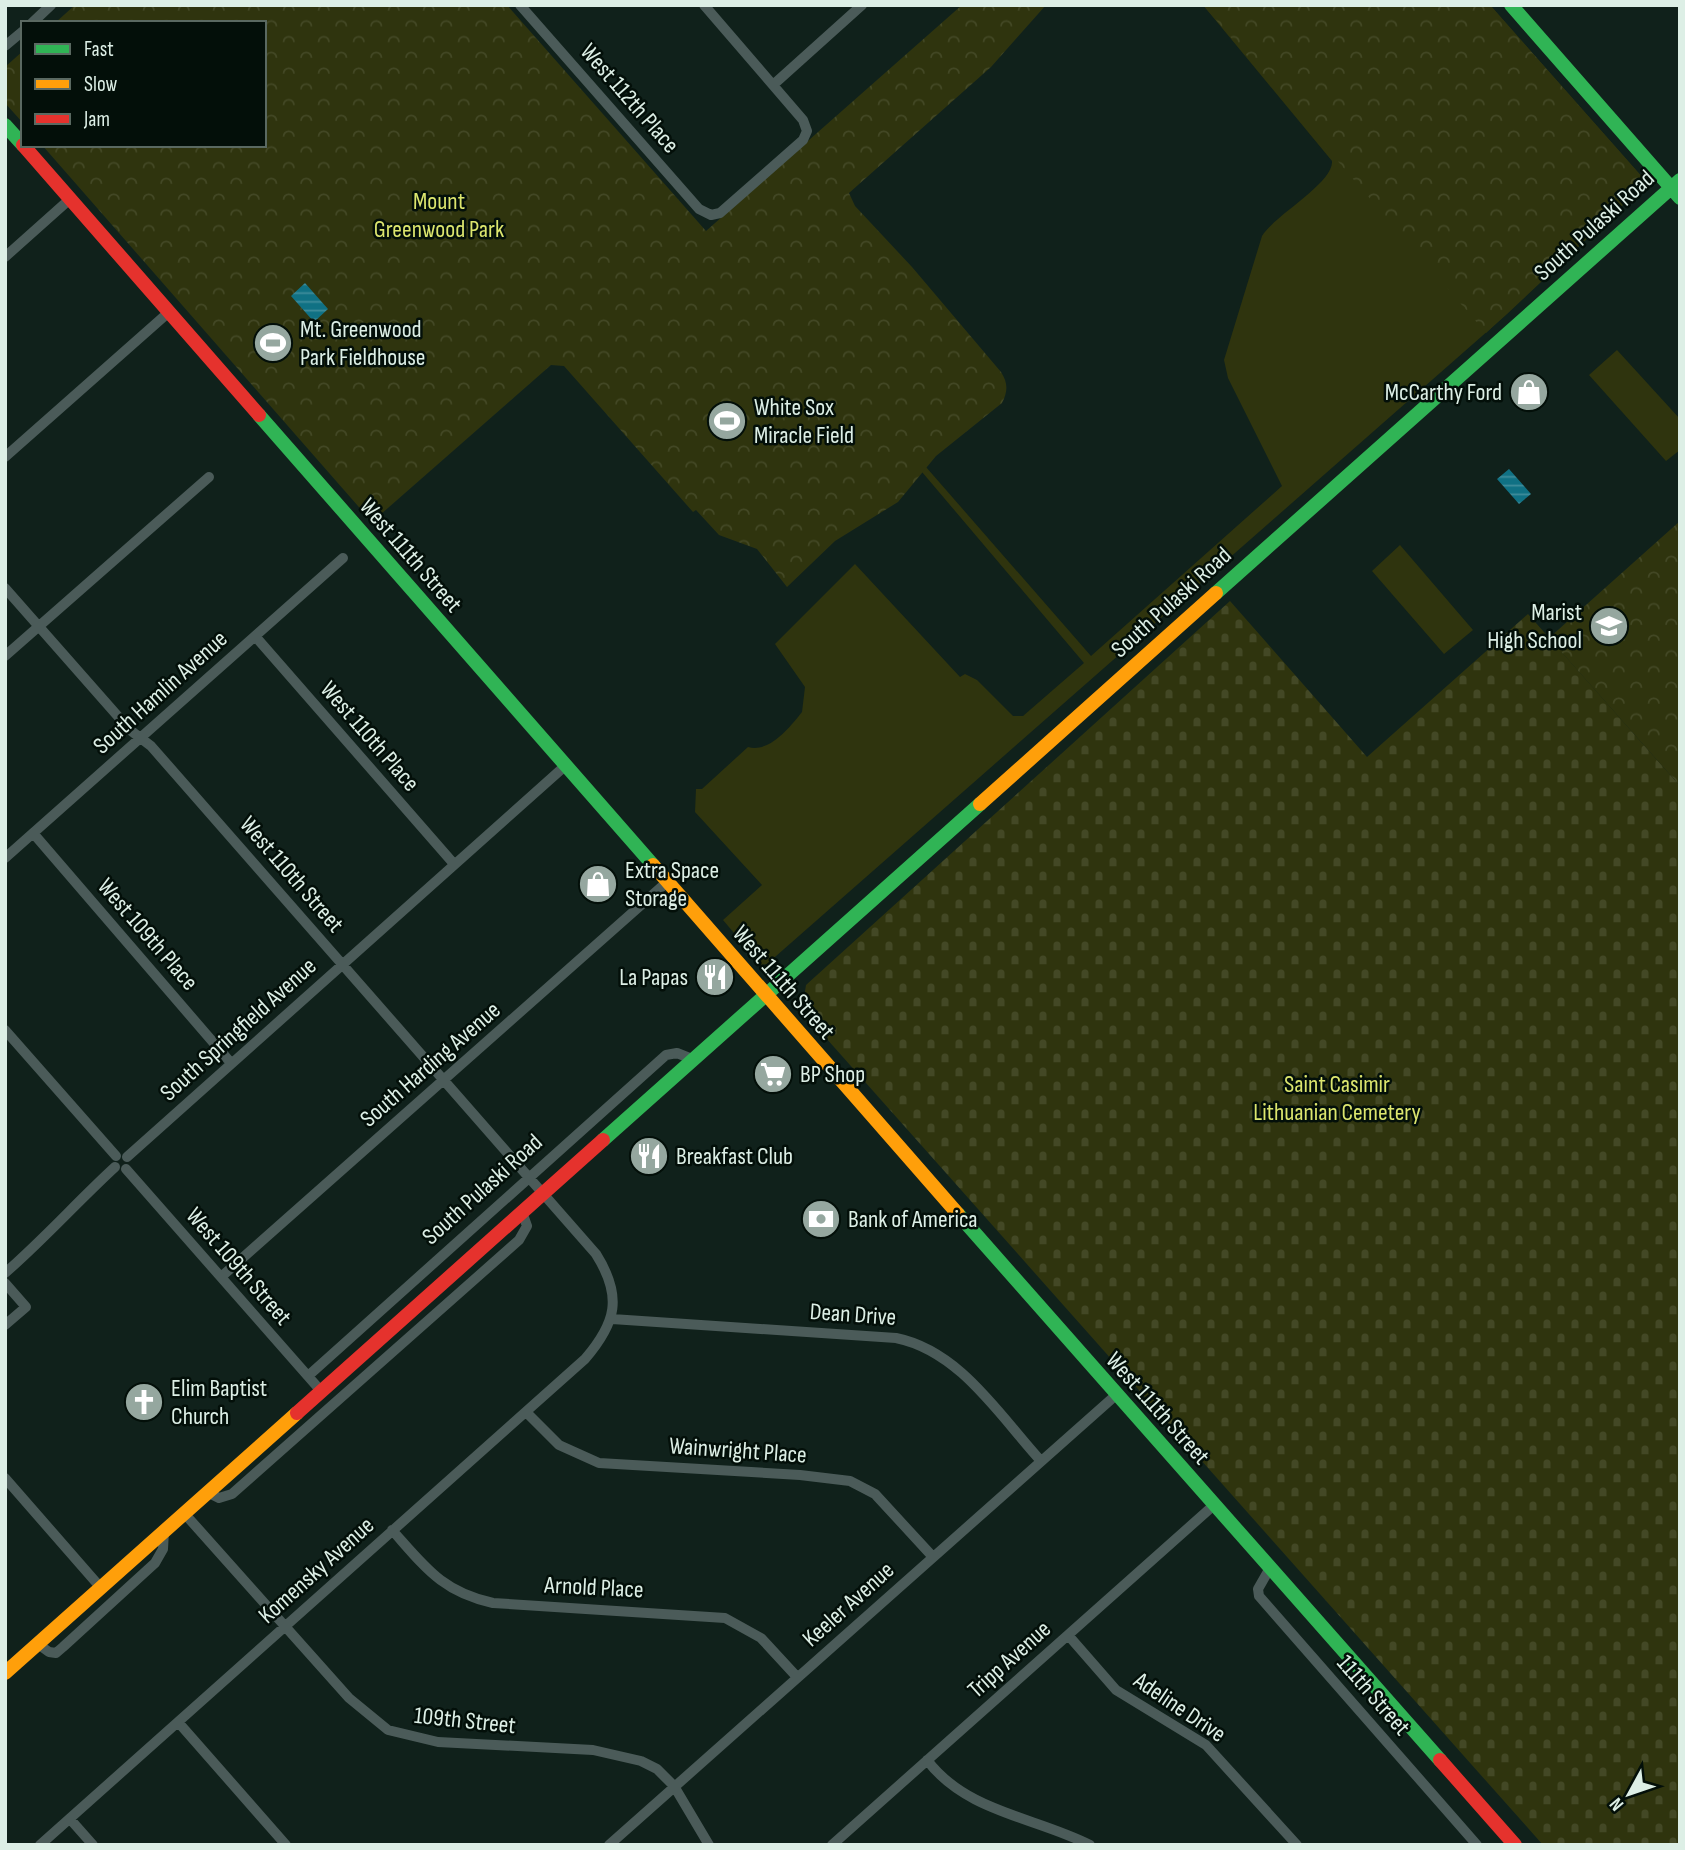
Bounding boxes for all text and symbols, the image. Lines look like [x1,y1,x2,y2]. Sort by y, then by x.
legend [21,21,266,147]
text: Fast [84,37,114,62]
street label: West 112th Place [574,38,685,159]
text: Slow [84,72,118,97]
text: Jam [83,107,110,132]
street label: South Pulaski Road [1528,164,1660,287]
park label: Mount Greenwood Park [374,187,504,244]
place label: Mt. Greenwood Park Fieldhouse [300,315,426,372]
sports icon: Mt. Greenwood Park Fieldhouse [252,322,294,364]
shop icon: McCarthy Ford [1508,371,1550,413]
place label: McCarthy Ford [1385,378,1502,407]
place label: White Sox Miracle Field [754,393,854,450]
sports icon: White Sox Miracle Field [706,400,748,442]
street label: West 111th Street [353,492,468,618]
street label: South Pulaski Road [1105,541,1237,664]
place label: Marist High School [1487,598,1582,655]
school or university icon: Marist High School [1588,605,1630,647]
street label: South Hamlin Avenue [87,624,233,760]
street label: West 110th Place [314,675,425,797]
street label: West 110th Street [233,810,350,938]
place label: Extra Space Storage [625,856,719,913]
shop icon: Extra Space Storage [577,863,619,905]
street label: West 109th Place [91,872,204,996]
street label: West 111th Street [726,919,841,1045]
street label: South Springfield Avenue [154,952,322,1107]
restaurant icon: La Papas [694,956,736,998]
place label: La Papas [619,963,688,992]
street label: South Harding Avenue [354,996,506,1133]
supermarket icon: BP Shop [752,1053,794,1095]
place label: BP Shop [800,1060,865,1089]
park label: Saint Casimir Lithuanian Cemetery [1253,1070,1421,1127]
street label: South Pulaski Road [416,1128,548,1251]
restaurant icon: Breakfast Club [628,1135,670,1177]
place label: Breakfast Club [676,1142,793,1171]
bank icon: Bank of America [800,1198,842,1240]
street label: West 109th Street [180,1202,298,1331]
place label: Bank of America [848,1205,978,1234]
street label: Dean Drive [809,1297,897,1332]
street label: West 111th Street [1099,1346,1216,1471]
place label: Elim Baptist Church [171,1374,267,1431]
church icon: Elim Baptist Church [123,1381,165,1423]
street label: Wainwright Place [668,1431,808,1470]
street label: Komensky Avenue [253,1511,380,1630]
street label: Keeler Avenue [797,1556,900,1653]
street label: Arnold Place [543,1570,644,1605]
street label: Tripp Avenue [962,1615,1057,1704]
street label: 111th Street [1331,1649,1416,1741]
street label: Adeline Drive [1127,1666,1231,1749]
street label: 109th Street [413,1701,517,1740]
north arrow [1594,1759,1664,1829]
text: N [1605,1793,1629,1815]

